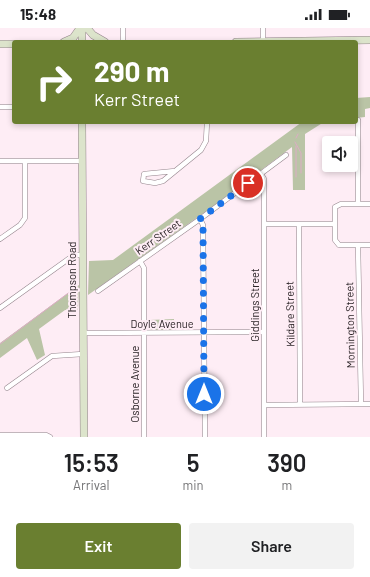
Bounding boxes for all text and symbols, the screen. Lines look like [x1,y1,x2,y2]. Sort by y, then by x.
text: 15:48 [20,5,56,23]
text: 290 m [94,54,170,88]
icon: right [28,56,80,108]
text: Kerr Street [94,88,180,110]
map controls [322,136,358,172]
button: sound [322,136,358,172]
pin [231,166,265,200]
icon: arrive [237,172,259,194]
street label: Kerr Street [132,216,183,257]
street label: Thompson Road [65,241,78,319]
street label: Giddings Street [248,268,261,342]
street label: Kildare Street [282,281,297,347]
street label: Mornington Street [342,282,357,368]
street label: Doyle Avenue [130,317,194,330]
street label: Osborne Avenue [128,345,141,422]
position arrow [183,373,225,415]
text: 15:53 [64,448,119,477]
text: 5 [187,448,199,477]
text: 390 [267,448,306,477]
text: Arrival [73,477,109,493]
text: min [183,477,204,493]
text: m [281,477,292,493]
button: Exit [16,523,181,569]
button: Share [189,523,354,569]

